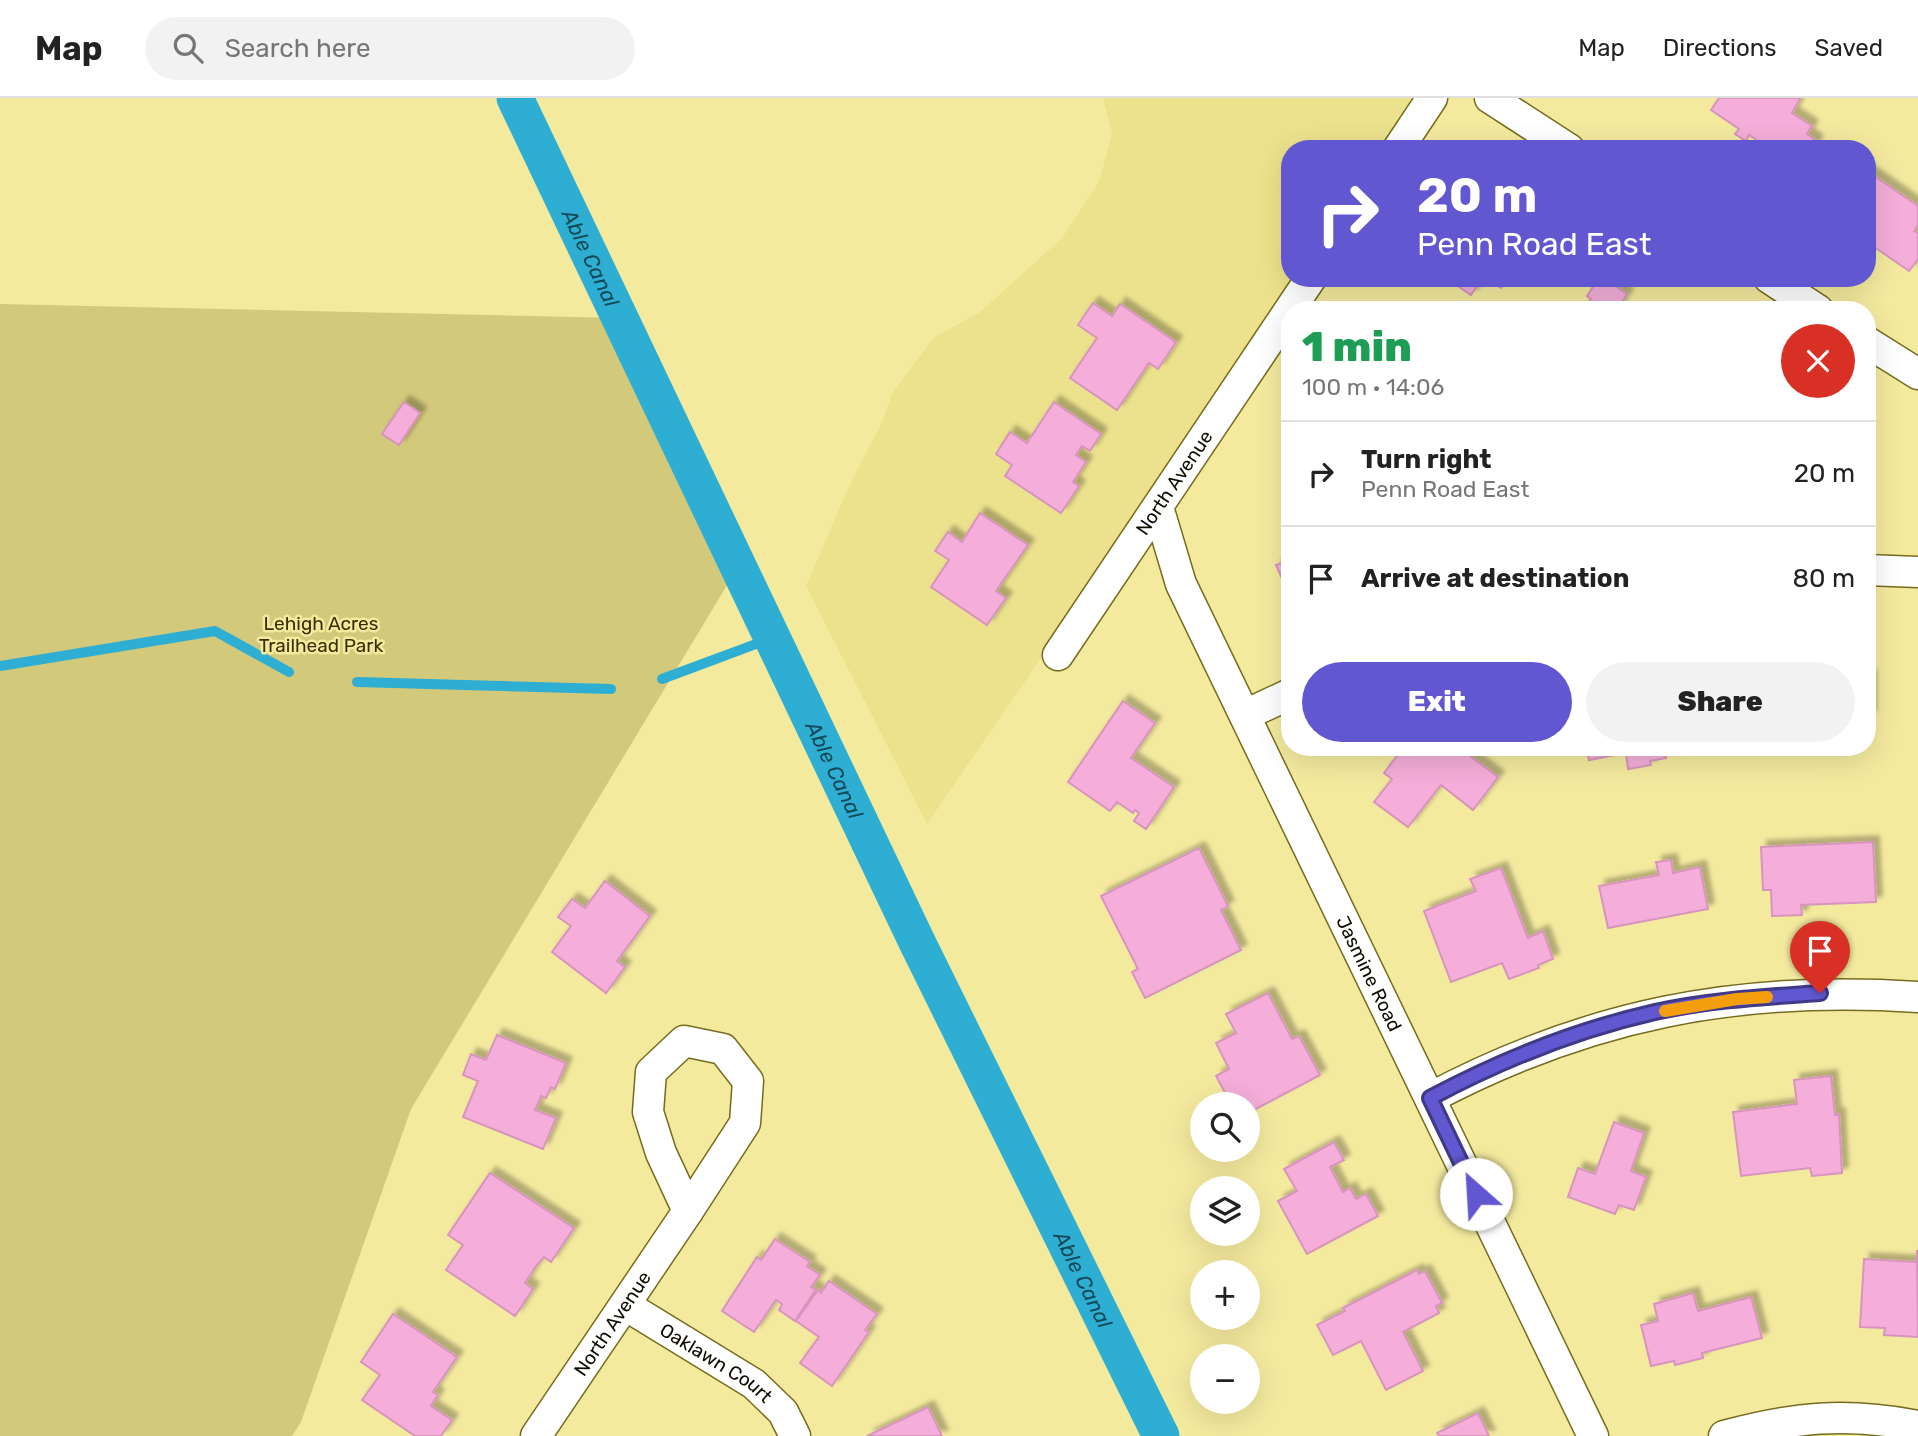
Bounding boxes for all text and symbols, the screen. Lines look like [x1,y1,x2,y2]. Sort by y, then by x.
search box [145,17,635,80]
text: Map [35,29,103,68]
icon: search [169,29,207,67]
text: Search here [225,33,370,64]
text: Map [1578,34,1625,62]
text: Directions [1663,34,1776,62]
text: Saved [1814,34,1883,62]
text: 20 m [1417,166,1538,224]
icon: right [1302,168,1393,259]
water label: Able Canal [557,204,625,311]
text: Penn Road East [1417,225,1651,263]
text: 1 min [1302,322,1412,372]
button: close [1781,324,1855,398]
text: 100 m · 14:06 [1302,373,1445,401]
street label: North Avenue [1131,426,1217,539]
text: Turn right [1361,444,1491,475]
icon: right [1302,455,1340,493]
text: 20 m [1794,458,1855,489]
text: Penn Road East [1361,475,1529,503]
icon: arrive [1302,560,1340,598]
text: Arrive at destination [1361,563,1629,594]
text: 80 m [1792,563,1855,594]
park label: Lehigh Acres Trailhead Park [259,612,383,657]
button: Exit [1302,662,1572,742]
button: Share [1586,662,1855,742]
water label: Able Canal [801,716,869,823]
street label: Jasmine Road [1332,912,1407,1035]
pin [1790,921,1850,993]
icon: arrive [1801,932,1839,970]
map controls [1190,1092,1260,1414]
button: search [1190,1092,1260,1162]
position arrow [1439,1157,1513,1231]
button: layers [1190,1176,1260,1246]
water label: Able Canal [1049,1226,1118,1333]
button: + [1190,1260,1260,1330]
street label: North Avenue [569,1267,656,1380]
street label: Oaklawn Court [656,1318,778,1408]
button: − [1190,1344,1260,1414]

